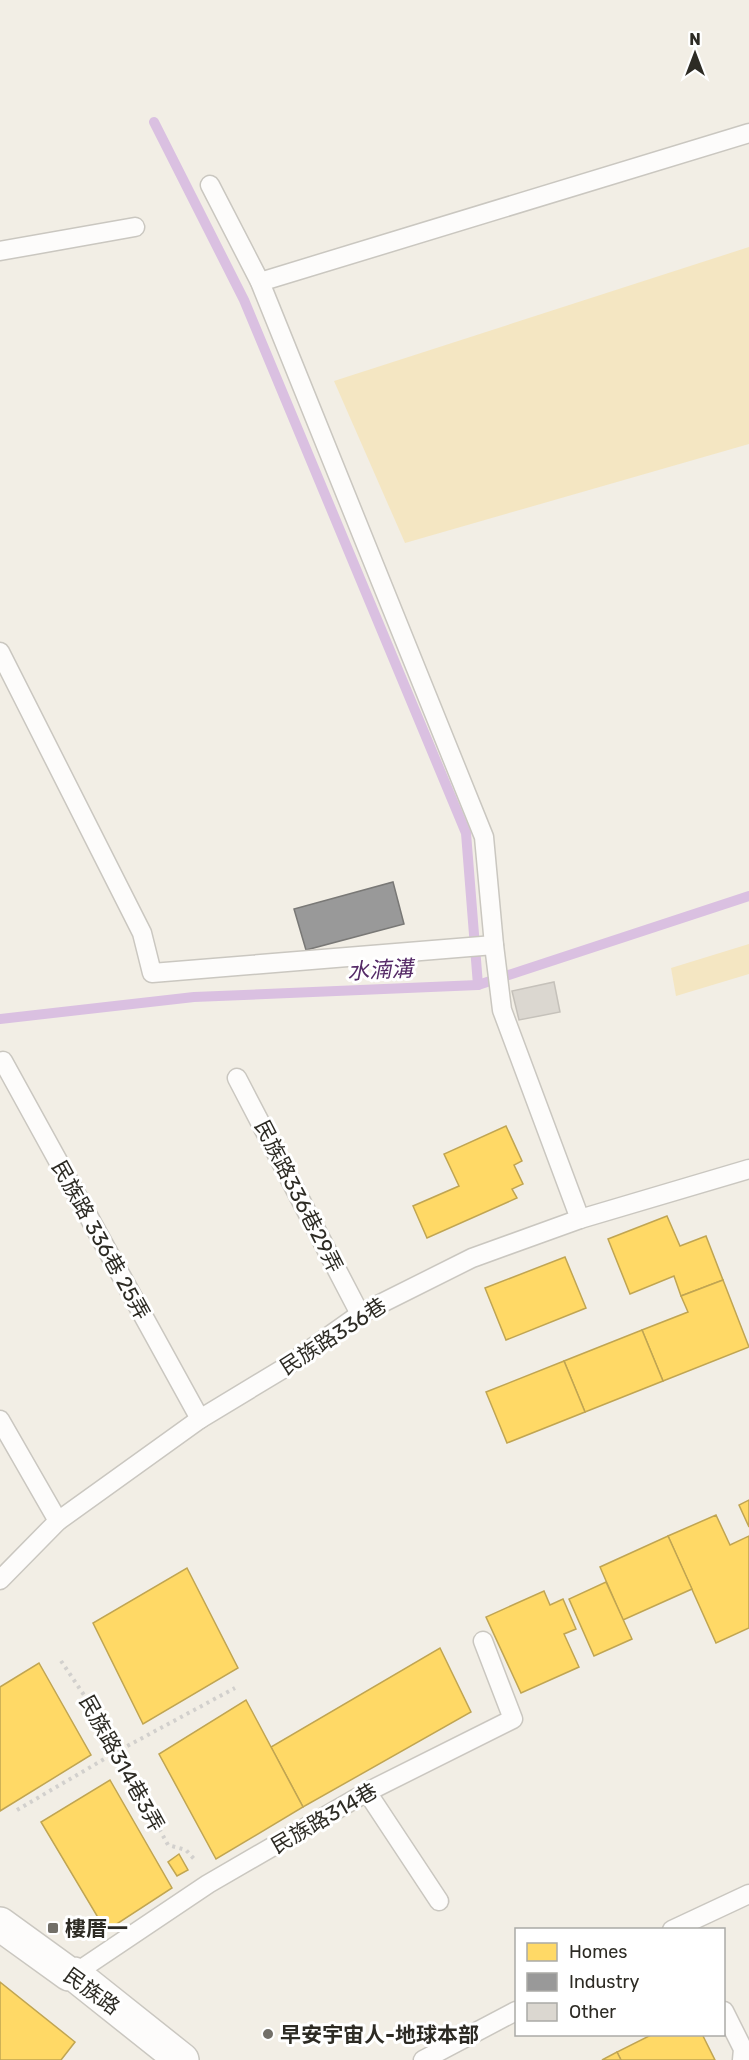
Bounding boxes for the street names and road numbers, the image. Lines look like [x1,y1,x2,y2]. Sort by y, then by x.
street label: 民族路336巷29弄 [250,1116,348,1276]
street label: 民族路 336巷 25弄 [47,1156,155,1324]
street label: 民族路336巷 [275,1292,391,1380]
street label: 民族路314巷3弄 [74,1691,170,1835]
street label: 民族路314巷 [267,1778,381,1858]
street label: 民族路 [59,1962,125,2020]

